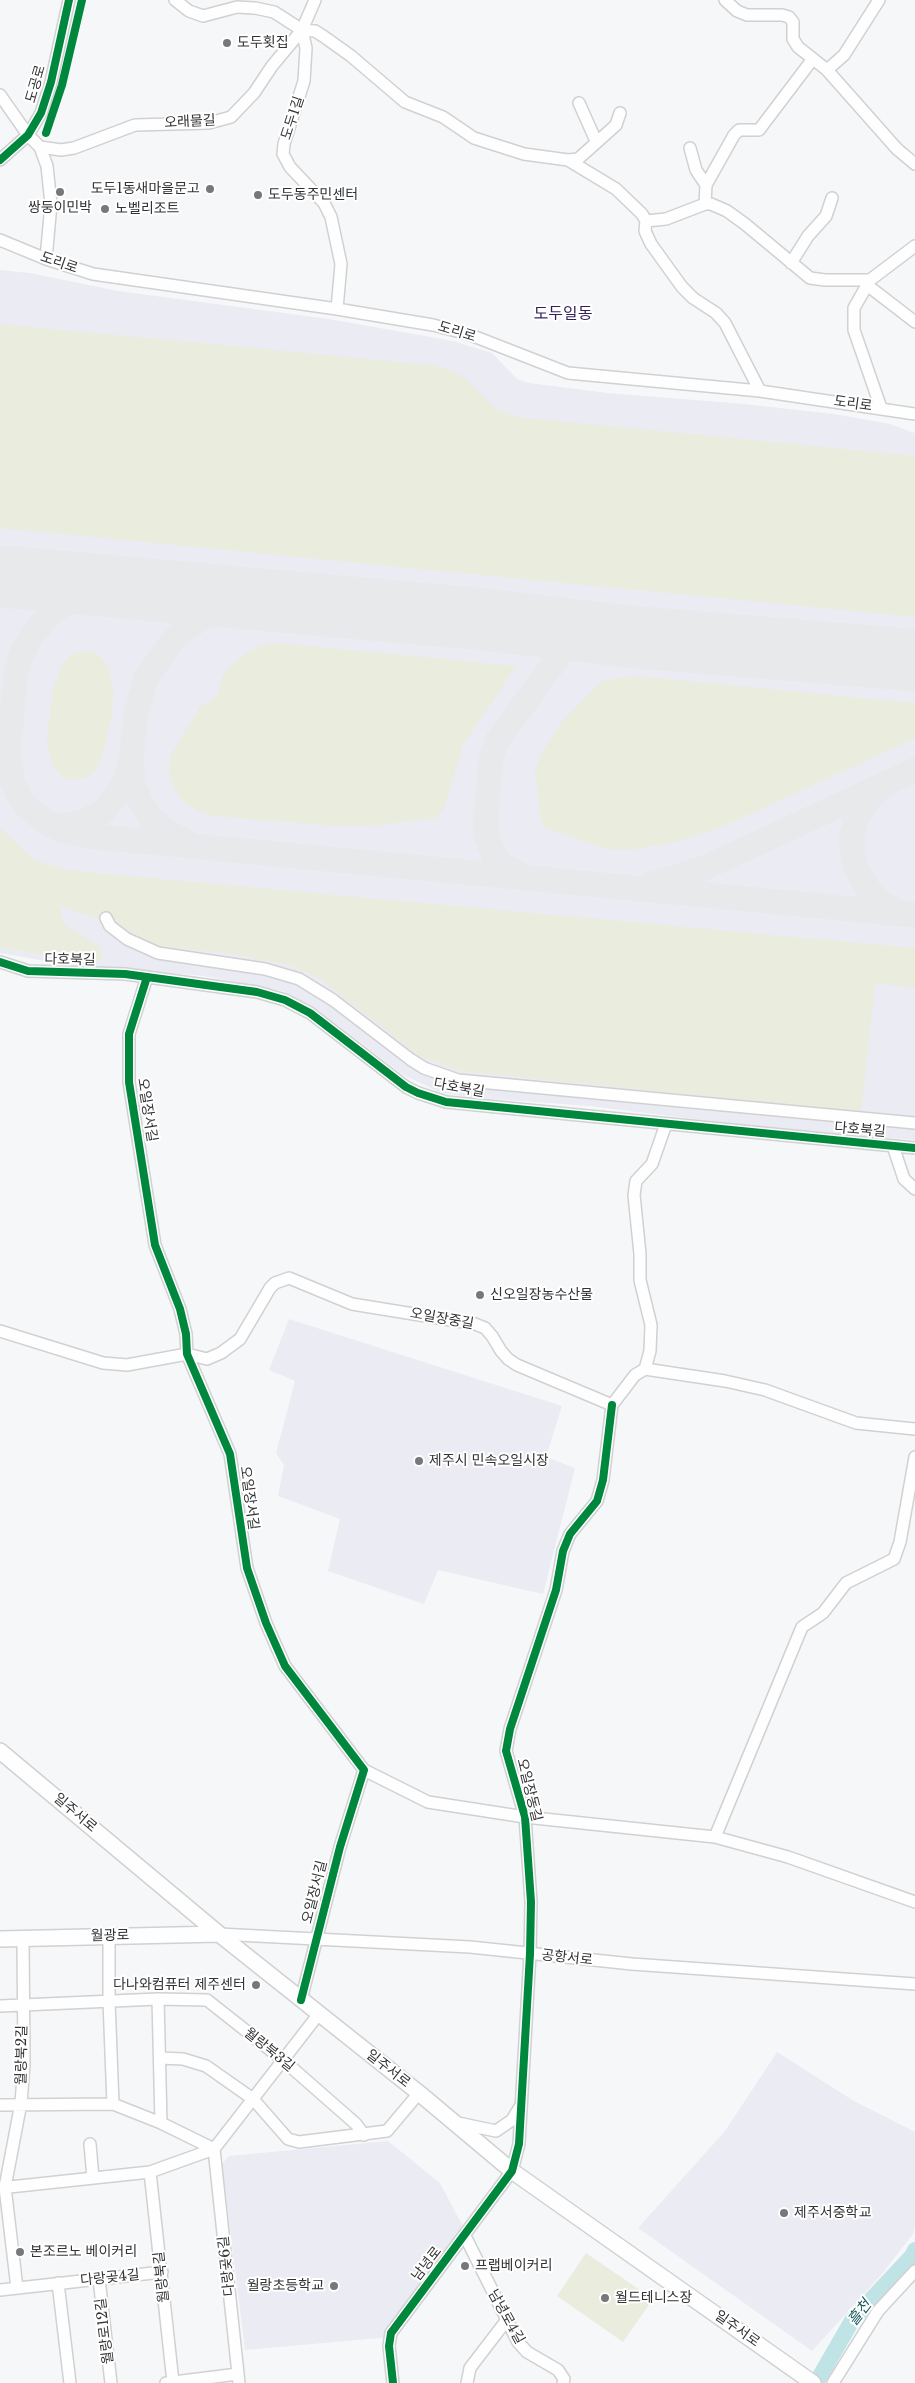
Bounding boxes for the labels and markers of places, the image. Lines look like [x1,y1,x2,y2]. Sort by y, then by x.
place label: 도두횟집 [237,35,289,51]
marker: 도두횟집 [221,37,233,49]
place label: 도두1동새마을문고 [91,181,200,197]
marker: 도두1동새마을문고 [204,183,216,195]
marker: 쌍둥이민박 [54,186,66,198]
place label: 도두동주민센터 [268,187,358,203]
marker: 도두동주민센터 [252,189,264,201]
place label: 쌍둥이민박 [28,200,92,216]
place label: 노벨리조트 [115,201,179,217]
marker: 노벨리조트 [99,203,111,215]
place label: 신오일장농수산물 [490,1287,593,1303]
marker: 신오일장농수산물 [474,1289,486,1301]
place label: 제주시 민속오일시장 [429,1453,549,1469]
marker: 제주시 민속오일시장 [413,1455,425,1467]
place label: 다나와컴퓨터 제주센터 [113,1977,246,1993]
marker: 다나와컴퓨터 제주센터 [250,1979,262,1991]
place label: 제주서중학교 [794,2205,871,2221]
marker: 제주서중학교 [778,2207,790,2219]
place label: 본조르노 베이커리 [30,2244,137,2260]
marker: 본조르노 베이커리 [14,2246,26,2258]
place label: 프랩베이커리 [475,2258,552,2274]
marker: 프랩베이커리 [459,2260,471,2272]
place label: 월랑초등학교 [247,2278,324,2294]
marker: 월랑초등학교 [328,2280,340,2292]
place label: 월드테니스장 [615,2290,692,2306]
marker: 월드테니스장 [599,2292,611,2304]

